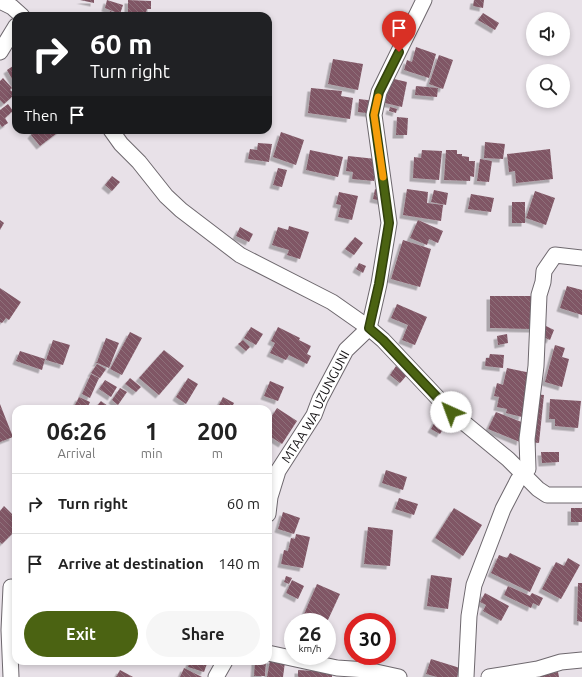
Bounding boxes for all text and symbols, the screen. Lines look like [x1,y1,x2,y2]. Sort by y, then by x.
pin [382,11,416,52]
map controls [526,12,570,108]
button: sound [526,12,570,56]
icon: arrive [388,17,410,39]
icon: right [24,28,76,80]
text: 60 m [90,28,152,59]
text: Turn right [90,61,170,81]
button: search [526,64,570,108]
icon: arrive [66,104,88,126]
text: Then [24,107,58,124]
street label: MTAA WA UZUNGUNI [278,348,352,465]
position arrow [430,391,472,433]
text: 06:26 [46,418,106,445]
text: 1 [145,418,158,445]
text: 200 [197,418,238,445]
text: Arrival [57,446,95,460]
text: min [141,446,163,460]
text: m [212,446,223,460]
icon: right [24,493,46,515]
text: Turn right [58,495,128,512]
text: 60 m [227,495,260,512]
icon: arrive [24,553,46,575]
text: Arrive at destination [58,555,204,572]
text: 140 m [218,555,260,572]
button: Exit [24,611,138,657]
button: Share [146,611,260,657]
speed limit sign: 30 [344,613,396,665]
text: 26 [299,622,321,645]
text: km/h [298,643,322,654]

